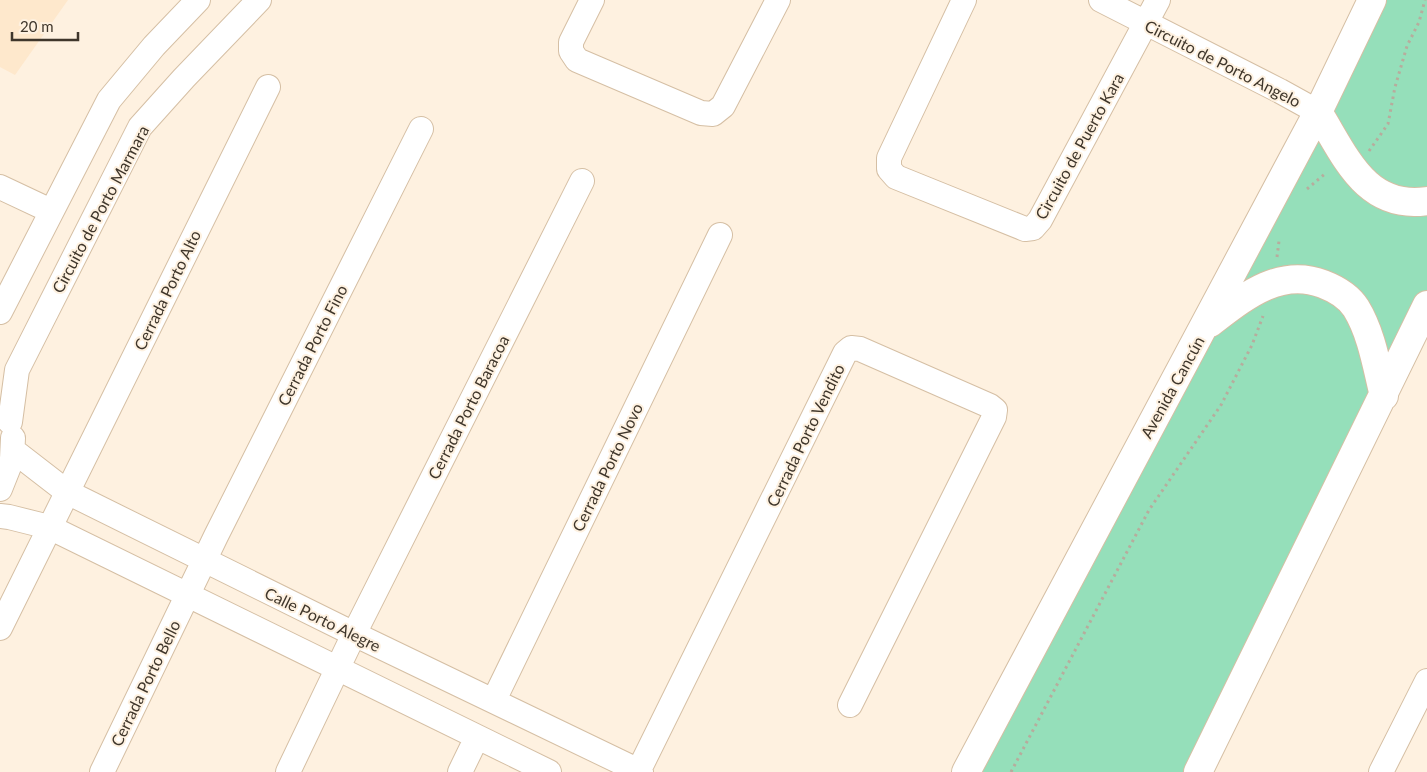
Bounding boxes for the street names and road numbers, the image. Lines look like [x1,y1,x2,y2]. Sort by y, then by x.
street label: Circuito de Porto Angelo [1142,15,1304,111]
street label: Circuito de Puerto Kara [1031,69,1127,223]
street label: Circuito de Porto Marmara [48,122,152,296]
street label: Cerrada Porto Alto [130,227,204,353]
street label: Cerrada Porto Fino [273,281,351,409]
street label: Cerrada Porto Baracoa [424,332,512,482]
street label: Avenida Cancún [1136,333,1208,441]
street label: Cerrada Porto Vendito [762,361,848,509]
street label: Cerrada Porto Novo [568,400,646,534]
street label: Calle Porto Alegre [262,583,384,655]
street label: Cerrada Porto Bello [106,617,184,749]

